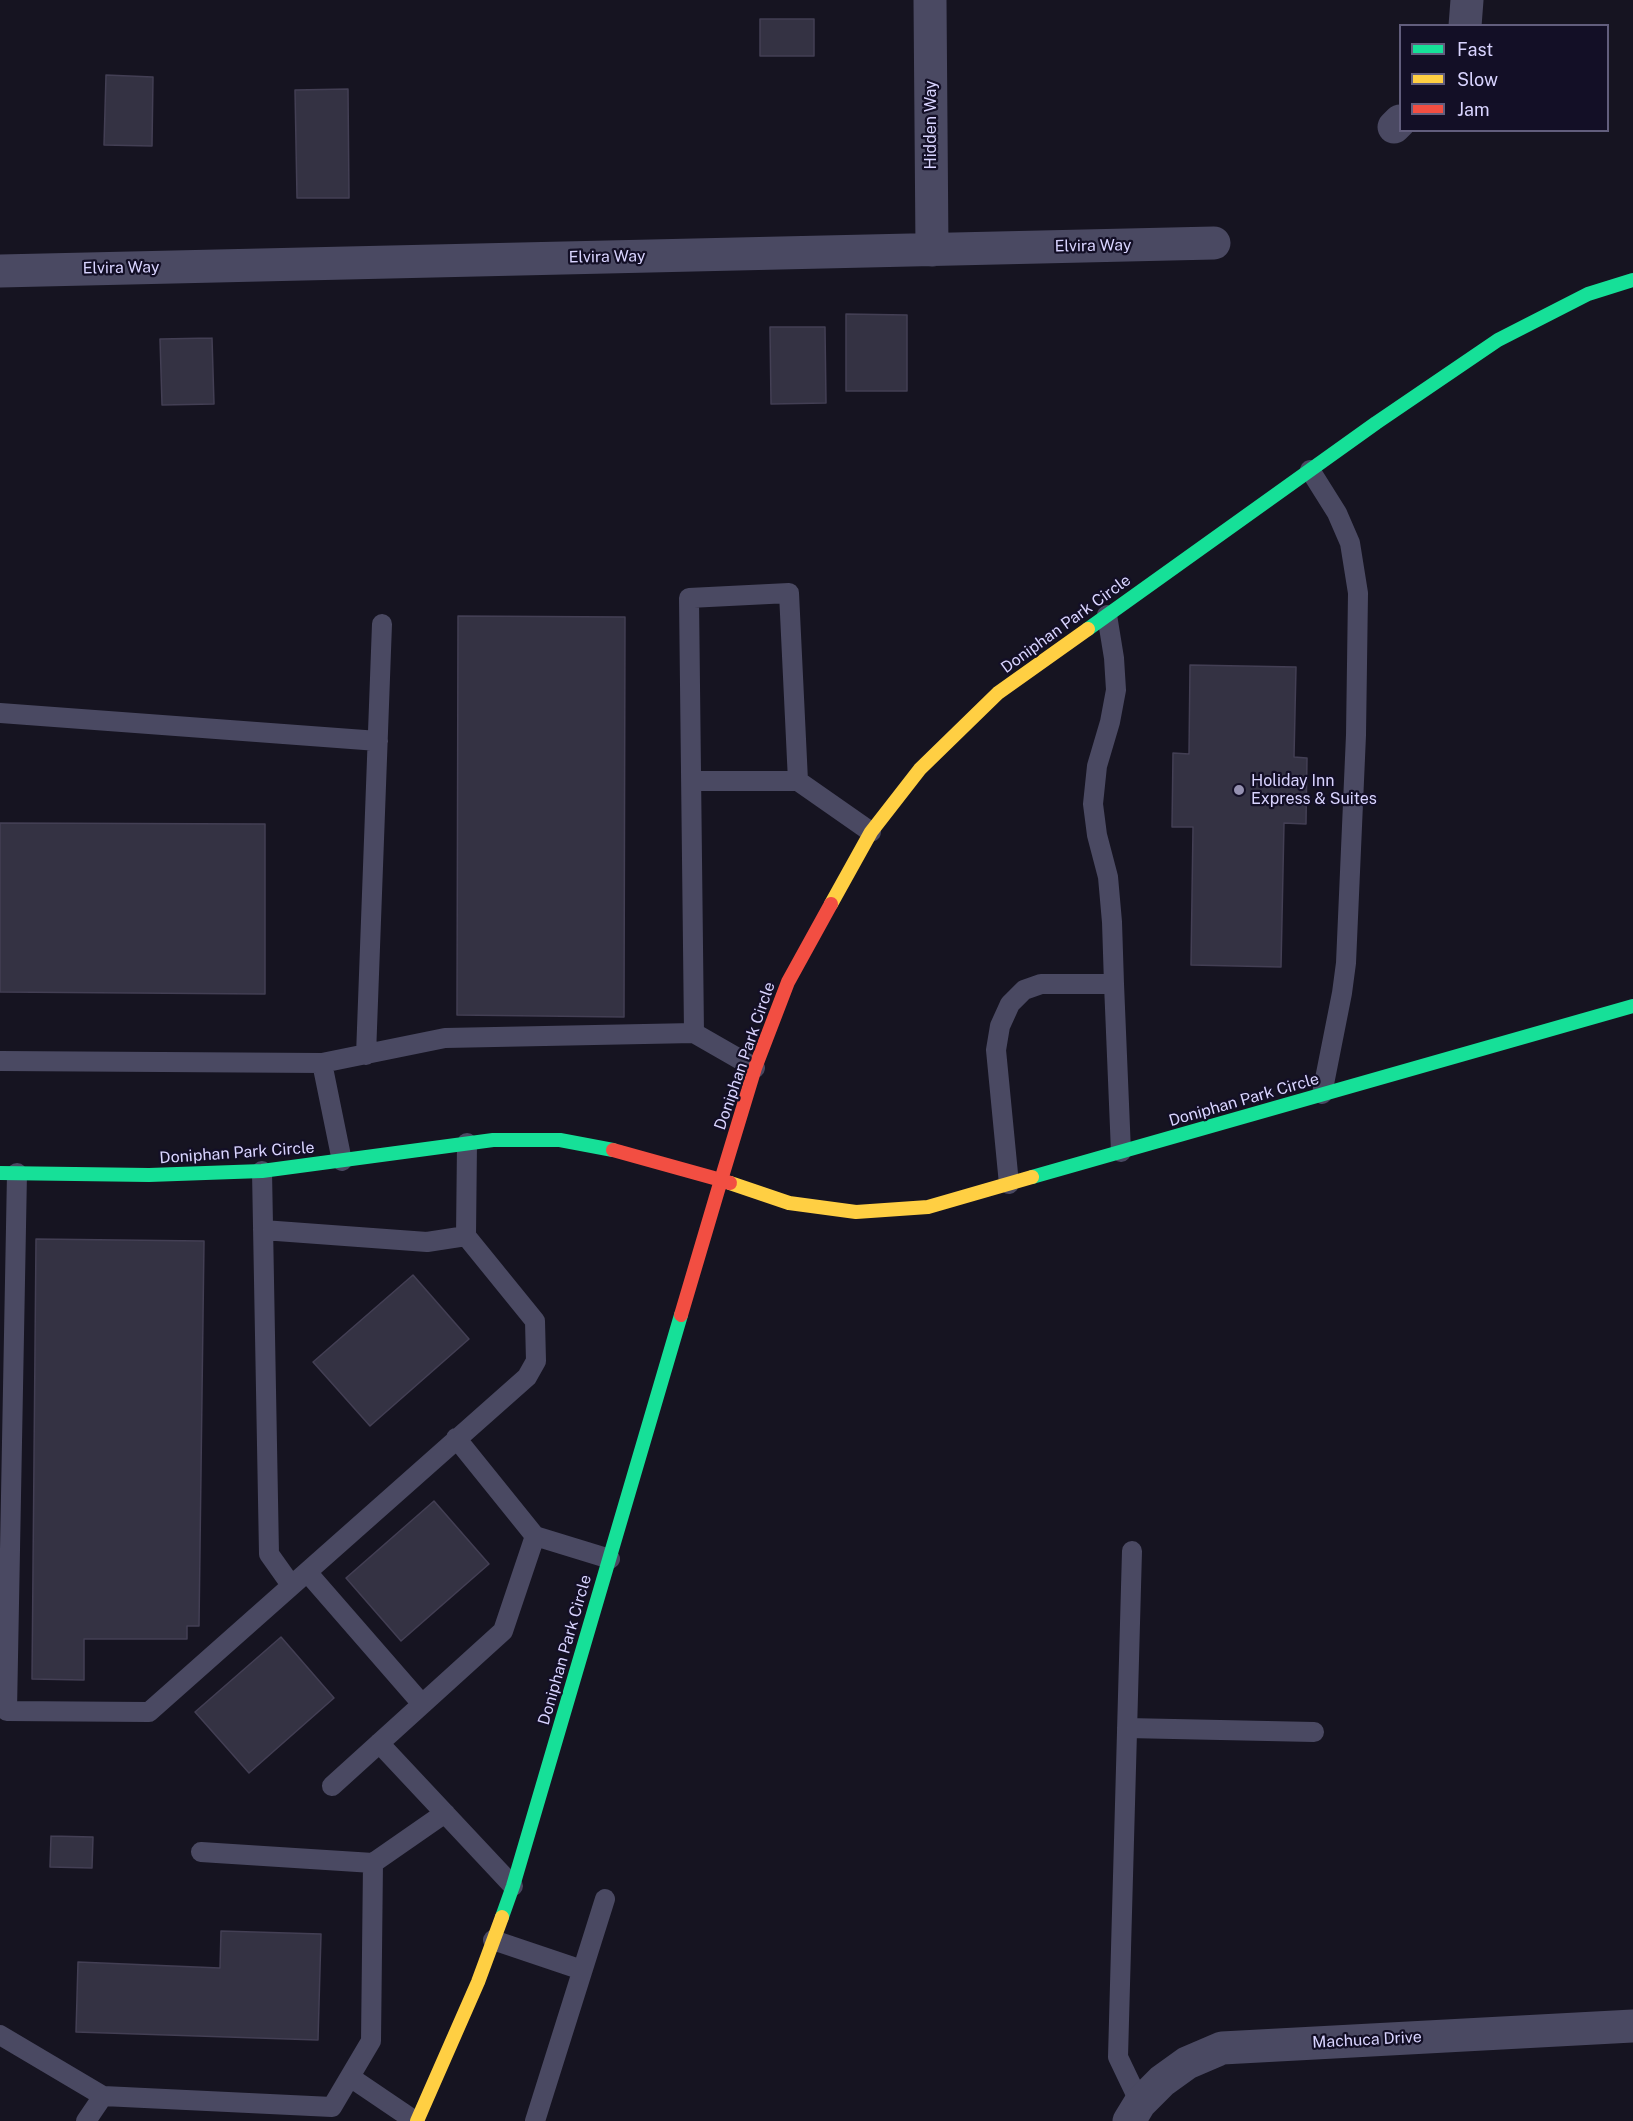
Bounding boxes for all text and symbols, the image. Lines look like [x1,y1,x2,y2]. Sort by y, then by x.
legend [1399,24,1609,132]
text: Fast [1457,39,1493,60]
text: Slow [1457,69,1498,90]
street label: Hidden Way [921,80,941,170]
text: Jam [1457,99,1490,120]
street label: Elvira Way [1054,236,1132,256]
street label: Elvira Way [568,247,646,267]
street label: Elvira Way [82,258,160,278]
street label: Doniphan Park Circle [997,571,1135,677]
place label: Holiday Inn Express & Suites [1251,771,1377,809]
marker: Holiday Inn Express & Suites [1232,783,1246,797]
street label: Doniphan Park Circle [711,979,779,1133]
street label: Doniphan Park Circle [1167,1069,1321,1131]
street label: Doniphan Park Circle [159,1138,315,1168]
street label: Doniphan Park Circle [534,1573,596,1727]
street label: Machuca Drive [1312,2028,1422,2052]

